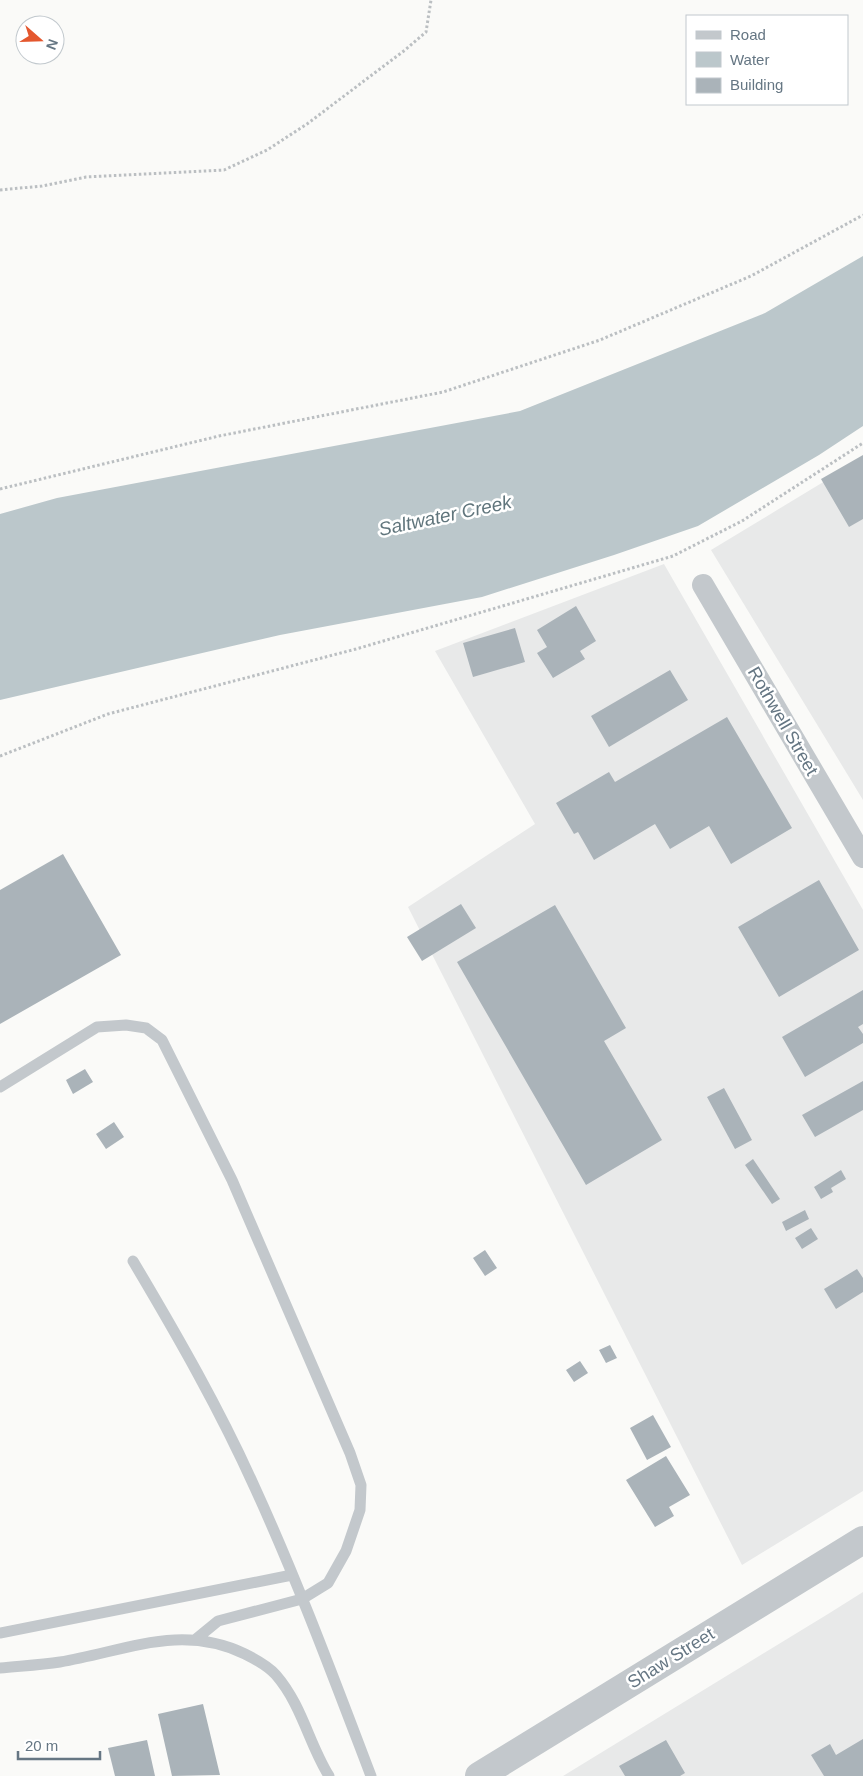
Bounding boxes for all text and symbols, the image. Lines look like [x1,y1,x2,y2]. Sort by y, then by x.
north arrow [15,15,65,65]
legend [686,15,848,105]
text: Road [730,26,766,43]
text: N [43,37,61,52]
text: Water [730,51,769,68]
text: Building [730,76,783,93]
water label: Saltwater Creek [377,491,515,540]
street label: Rothwell Street [744,663,822,779]
street label: Shaw Street [624,1624,718,1692]
scale bar [18,1728,100,1760]
text: 20 m [25,1737,58,1754]

